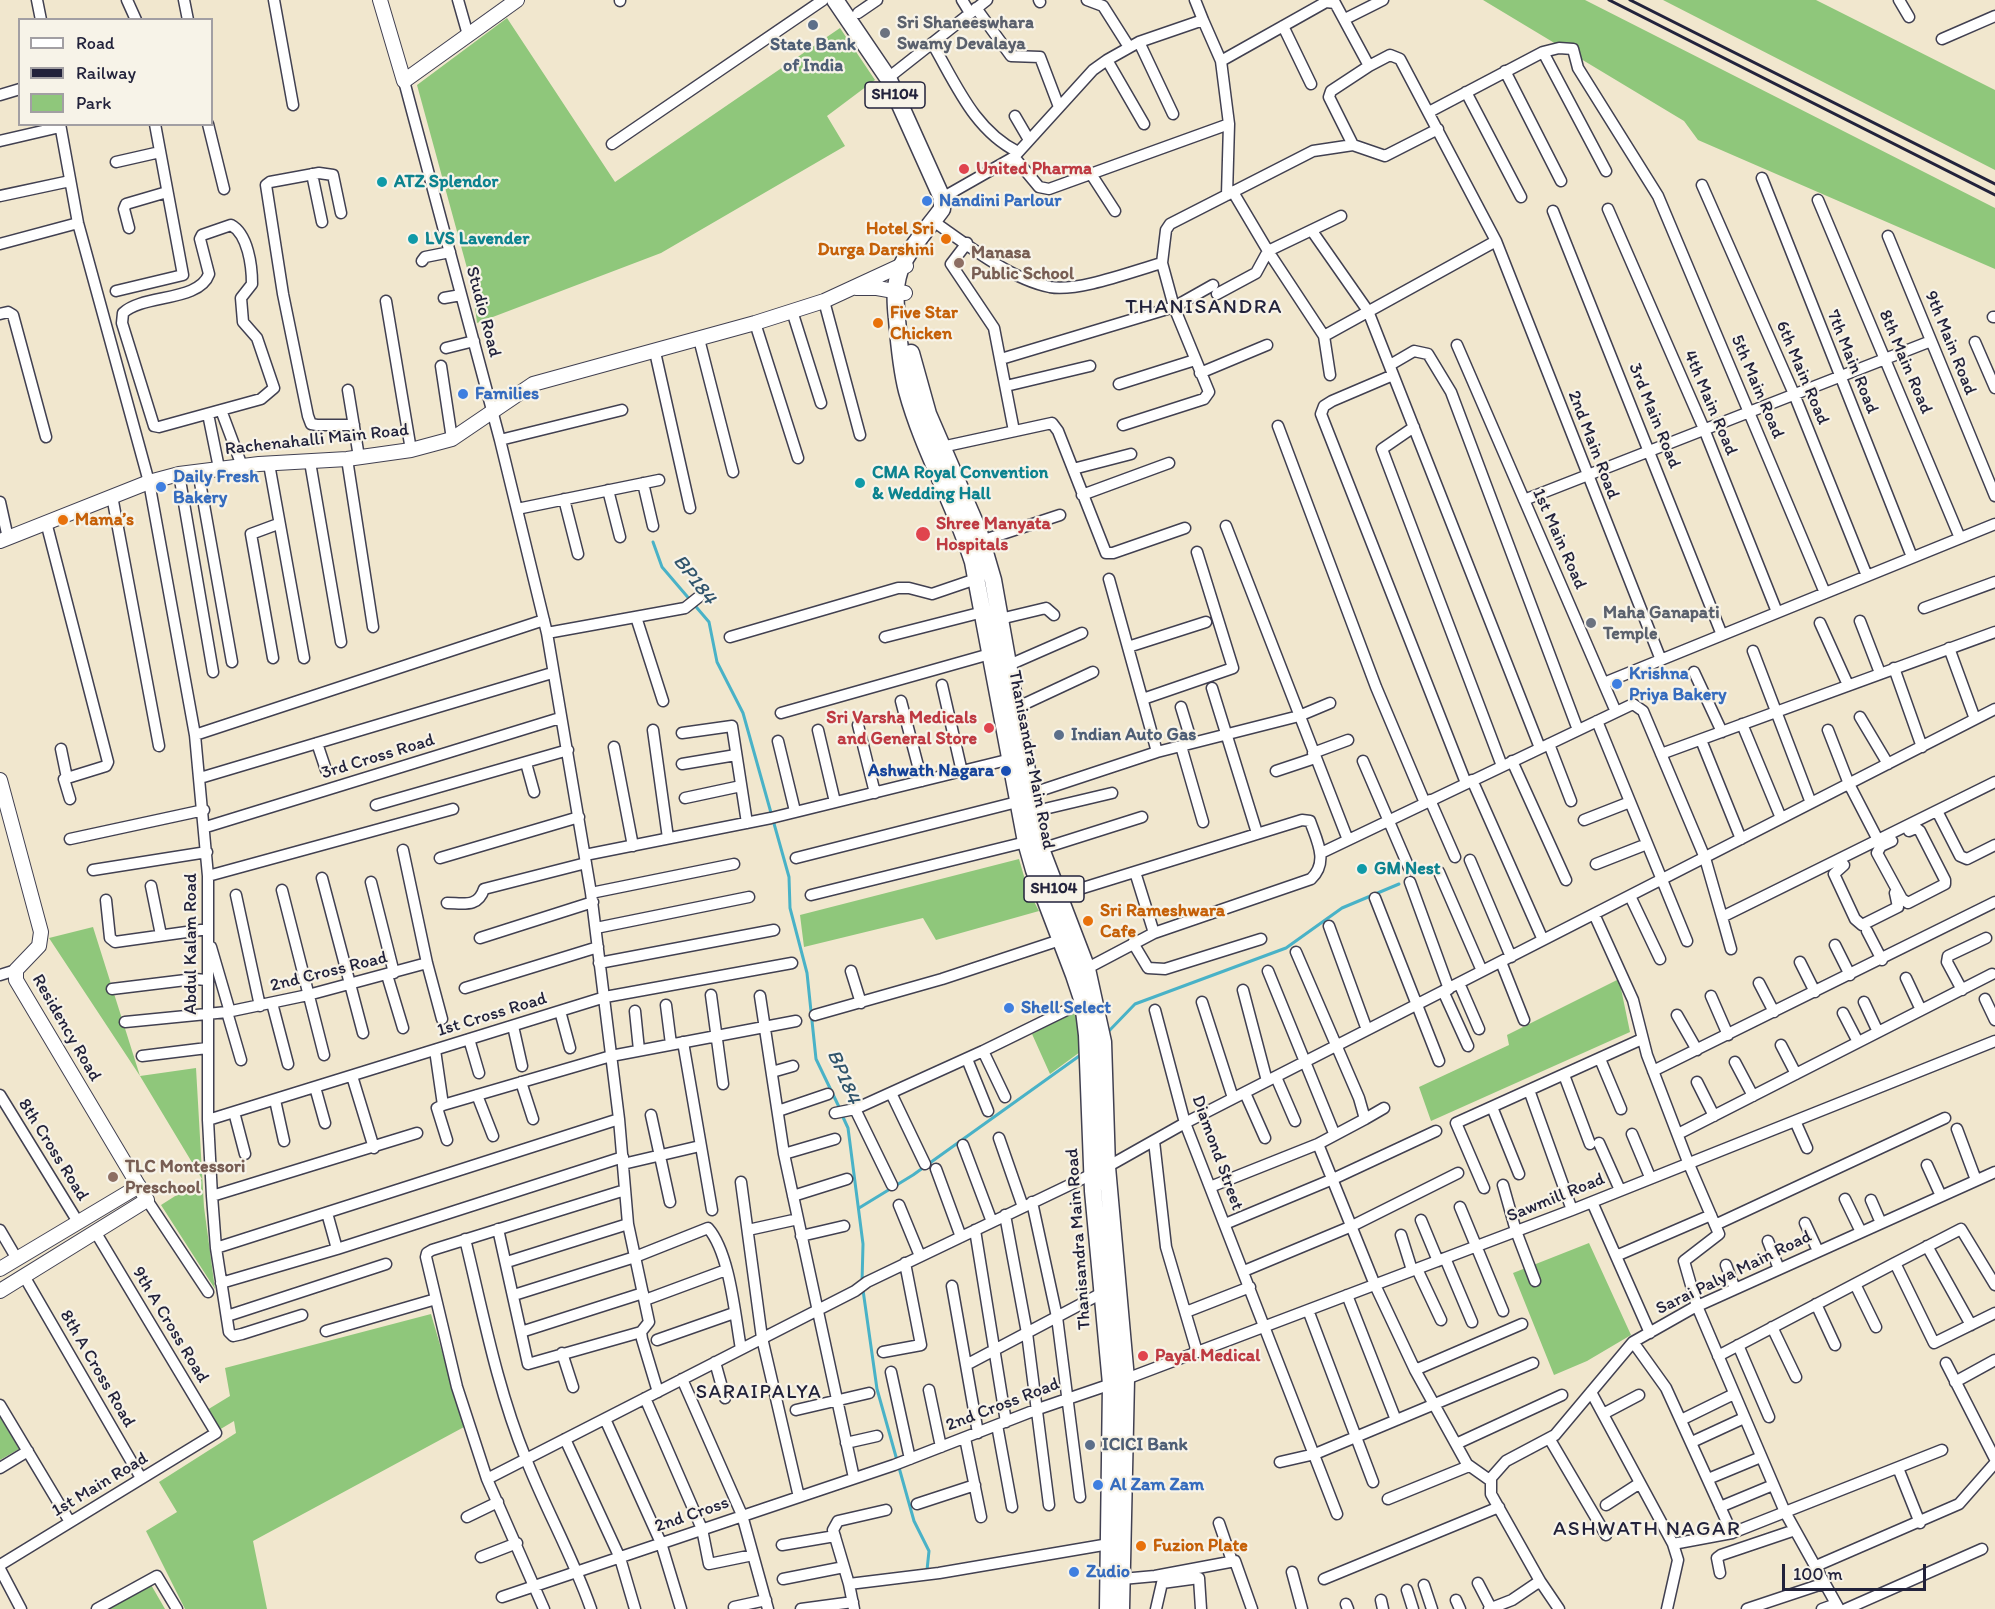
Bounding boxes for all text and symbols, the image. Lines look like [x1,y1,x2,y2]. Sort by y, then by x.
place label: Sri Shaneeswhara Swamy Devalaya [897,12,1034,54]
legend [18,18,213,126]
marker: State Bank of India [806,18,820,32]
marker: Sri Shaneeswhara Swamy Devalaya [878,26,892,40]
text: Road [76,32,115,54]
place label: State Bank of India [770,34,856,76]
text: Railway [76,62,136,84]
road number: SH104 [865,82,925,108]
text: Park [76,92,111,114]
place label: United Pharma [976,158,1092,180]
marker: United Pharma [957,162,971,176]
place label: ATZ Splendor [394,171,498,193]
marker: ATZ Splendor [375,175,389,189]
place label: Nandini Parlour [939,190,1061,212]
marker: Nandini Parlour [920,194,934,208]
place label: Hotel Sri Durga Darshini [818,218,934,260]
place label: LVS Lavender [425,228,529,250]
marker: LVS Lavender [406,232,420,246]
marker: Hotel Sri Durga Darshini [939,232,953,246]
place label: Manasa Public School [971,242,1074,284]
marker: Manasa Public School [952,256,966,270]
street label: Studio Road [461,264,505,360]
street label: 9th Main Road [1919,288,1981,398]
district label: THANISANDRA [1126,295,1282,321]
place label: Five Star Chicken [890,302,958,344]
street label: 7th Main Road [1821,307,1883,417]
street label: 8th Main Road [1873,307,1937,417]
marker: Five Star Chicken [871,316,885,330]
street label: 6th Main Road [1770,318,1834,428]
street label: 5th Main Road [1725,332,1789,442]
street label: 4th Main Road [1678,347,1742,459]
street label: 3rd Main Road [1623,360,1685,472]
place label: Families [475,383,539,405]
marker: Families [456,387,470,401]
street label: 2nd Main Road [1562,388,1624,502]
street label: Rachenahalli Main Road [224,420,410,460]
place label: CMA Royal Convention & Wedding Hall [872,462,1048,504]
place label: Daily Fresh Bakery [173,466,259,508]
marker: CMA Royal Convention & Wedding Hall [853,476,867,490]
marker: Daily Fresh Bakery [154,480,168,494]
street label: 1st Main Road [1527,485,1591,593]
place label: Mama’s [75,509,134,531]
marker: Mama’s [56,513,70,527]
place label: Shree Manyata Hospitals [936,513,1051,556]
marker: Shree Manyata Hospitals [914,525,932,543]
water label: BP184 [667,550,721,610]
place label: Maha Ganapati Temple [1603,602,1720,644]
marker: Maha Ganapati Temple [1584,616,1598,630]
place label: Krishna Priya Bakery [1629,663,1727,706]
street label: Thanisandra Main Road [1003,668,1059,852]
marker: Krishna Priya Bakery [1610,677,1624,691]
place label: Sri Varsha Medicals and General Store [826,707,977,750]
marker: Sri Varsha Medicals and General Store [982,721,996,735]
place label: Indian Auto Gas [1071,724,1196,746]
marker: Indian Auto Gas [1052,728,1066,742]
street label: 3rd Cross Road [319,730,437,784]
place label: Ashwath Nagara [868,760,994,782]
marker: Ashwath Nagara [999,764,1013,778]
place label: GM Nest [1374,858,1440,880]
marker: GM Nest [1355,862,1369,876]
street label: Abdul Kalam Road [180,873,202,1015]
road number: SH104 [1024,876,1084,902]
place label: Sri Rameshwara Cafe [1100,900,1225,942]
marker: Sri Rameshwara Cafe [1081,914,1095,928]
street label: 2nd Cross Road [268,947,390,997]
street label: Residency Road [27,971,105,1085]
street label: 1st Cross Road [434,988,550,1042]
place label: Shell Select [1021,997,1111,1019]
marker: Shell Select [1002,1001,1016,1015]
water label: BP184 [821,1046,865,1108]
street label: Diamond Street [1186,1093,1248,1213]
street label: 8th Cross Road [13,1095,93,1205]
street label: Thanisandra Main Road [1062,1147,1096,1331]
place label: TLC Montessori Preschool [125,1156,245,1198]
street label: Sawmill Road [1504,1169,1608,1227]
marker: TLC Montessori Preschool [106,1170,120,1184]
street label: Sarai Palya Main Road [1653,1226,1815,1320]
street label: 9th A Cross Road [127,1263,213,1387]
street label: 8th A Cross Road [55,1306,139,1432]
place label: Payal Medical [1155,1345,1260,1367]
marker: Payal Medical [1136,1349,1150,1363]
street label: 2nd Cross Road [943,1373,1063,1437]
district label: SARAIPALYA [694,1381,824,1405]
place label: ICICI Bank [1102,1434,1188,1456]
marker: ICICI Bank [1083,1438,1097,1452]
street label: 1st Main Road [48,1448,152,1522]
place label: Al Zam Zam [1110,1474,1204,1496]
marker: Al Zam Zam [1091,1478,1105,1492]
street label: 2nd Cross [652,1492,732,1538]
district label: ASHWATH NAGAR [1552,1517,1742,1543]
place label: Fuzion Plate [1153,1535,1248,1557]
marker: Fuzion Plate [1134,1539,1148,1553]
scale bar [1785,1552,1929,1590]
place label: Zudio [1086,1561,1130,1583]
text: 100 m [1793,1563,1843,1585]
marker: Zudio [1067,1565,1081,1579]

